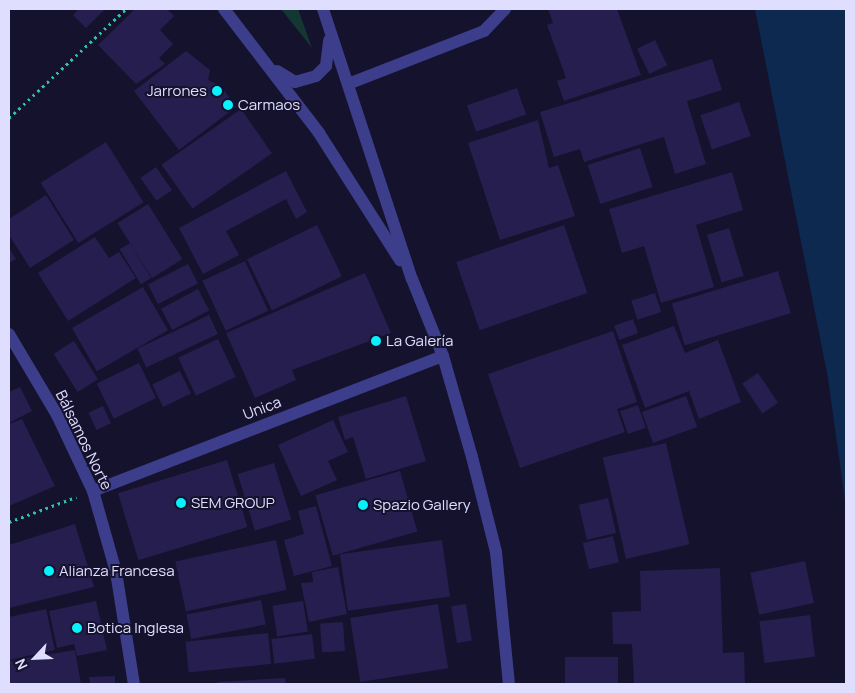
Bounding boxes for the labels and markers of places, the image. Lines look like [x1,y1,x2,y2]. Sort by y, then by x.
place label: Jarrones [147,82,207,100]
marker: Jarrones [211,85,223,97]
place label: Carmaos [238,96,300,114]
marker: Carmaos [222,99,234,111]
place label: La Galería [386,332,453,350]
marker: La Galería [370,335,382,347]
place label: SEM GROUP [191,494,275,512]
place label: Spazio Gallery [373,496,471,514]
marker: SEM GROUP [175,497,187,509]
marker: Spazio Gallery [357,499,369,511]
place label: Alianza Francesa [59,562,174,580]
marker: Alianza Francesa [43,565,55,577]
place label: Botica Inglesa [87,619,184,637]
marker: Botica Inglesa [71,622,83,634]

